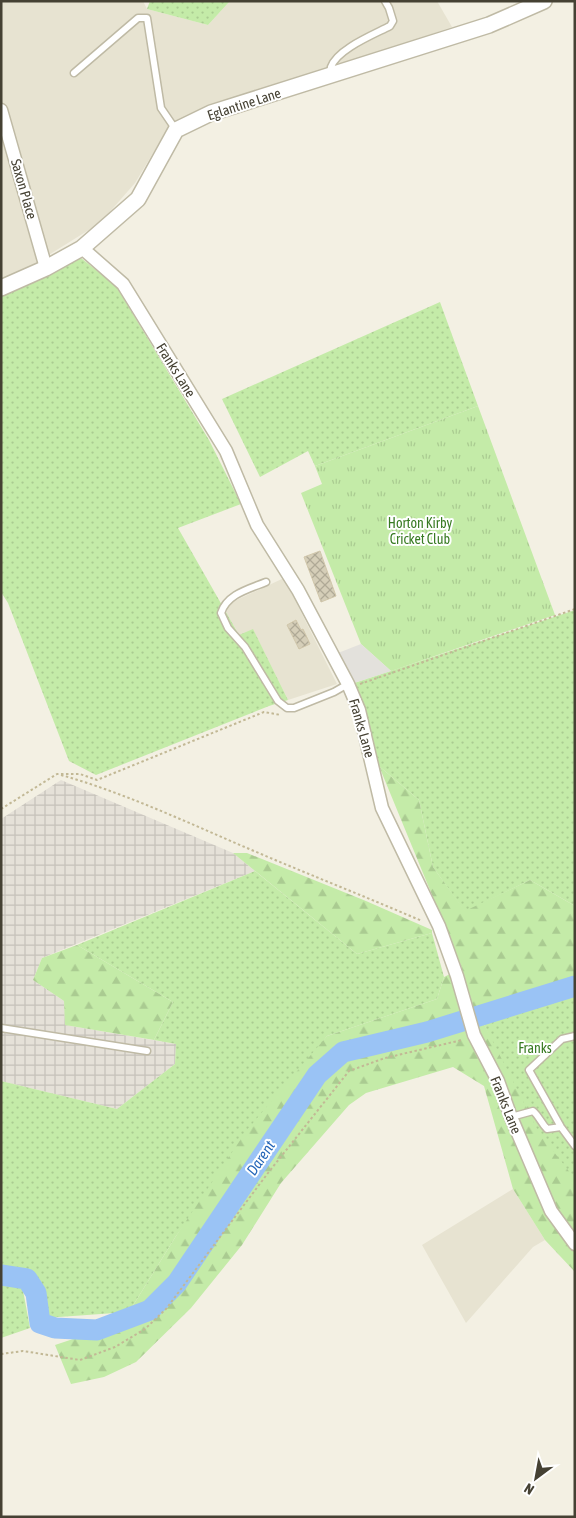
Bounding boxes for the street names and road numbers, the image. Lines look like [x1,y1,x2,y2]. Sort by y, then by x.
street label: Eglantine Lane [205,85,283,123]
street label: Saxon Place [8,157,40,221]
street label: Franks Lane [153,340,199,400]
street label: Franks Lane [346,697,378,759]
street label: Franks Lane [487,1074,525,1136]

